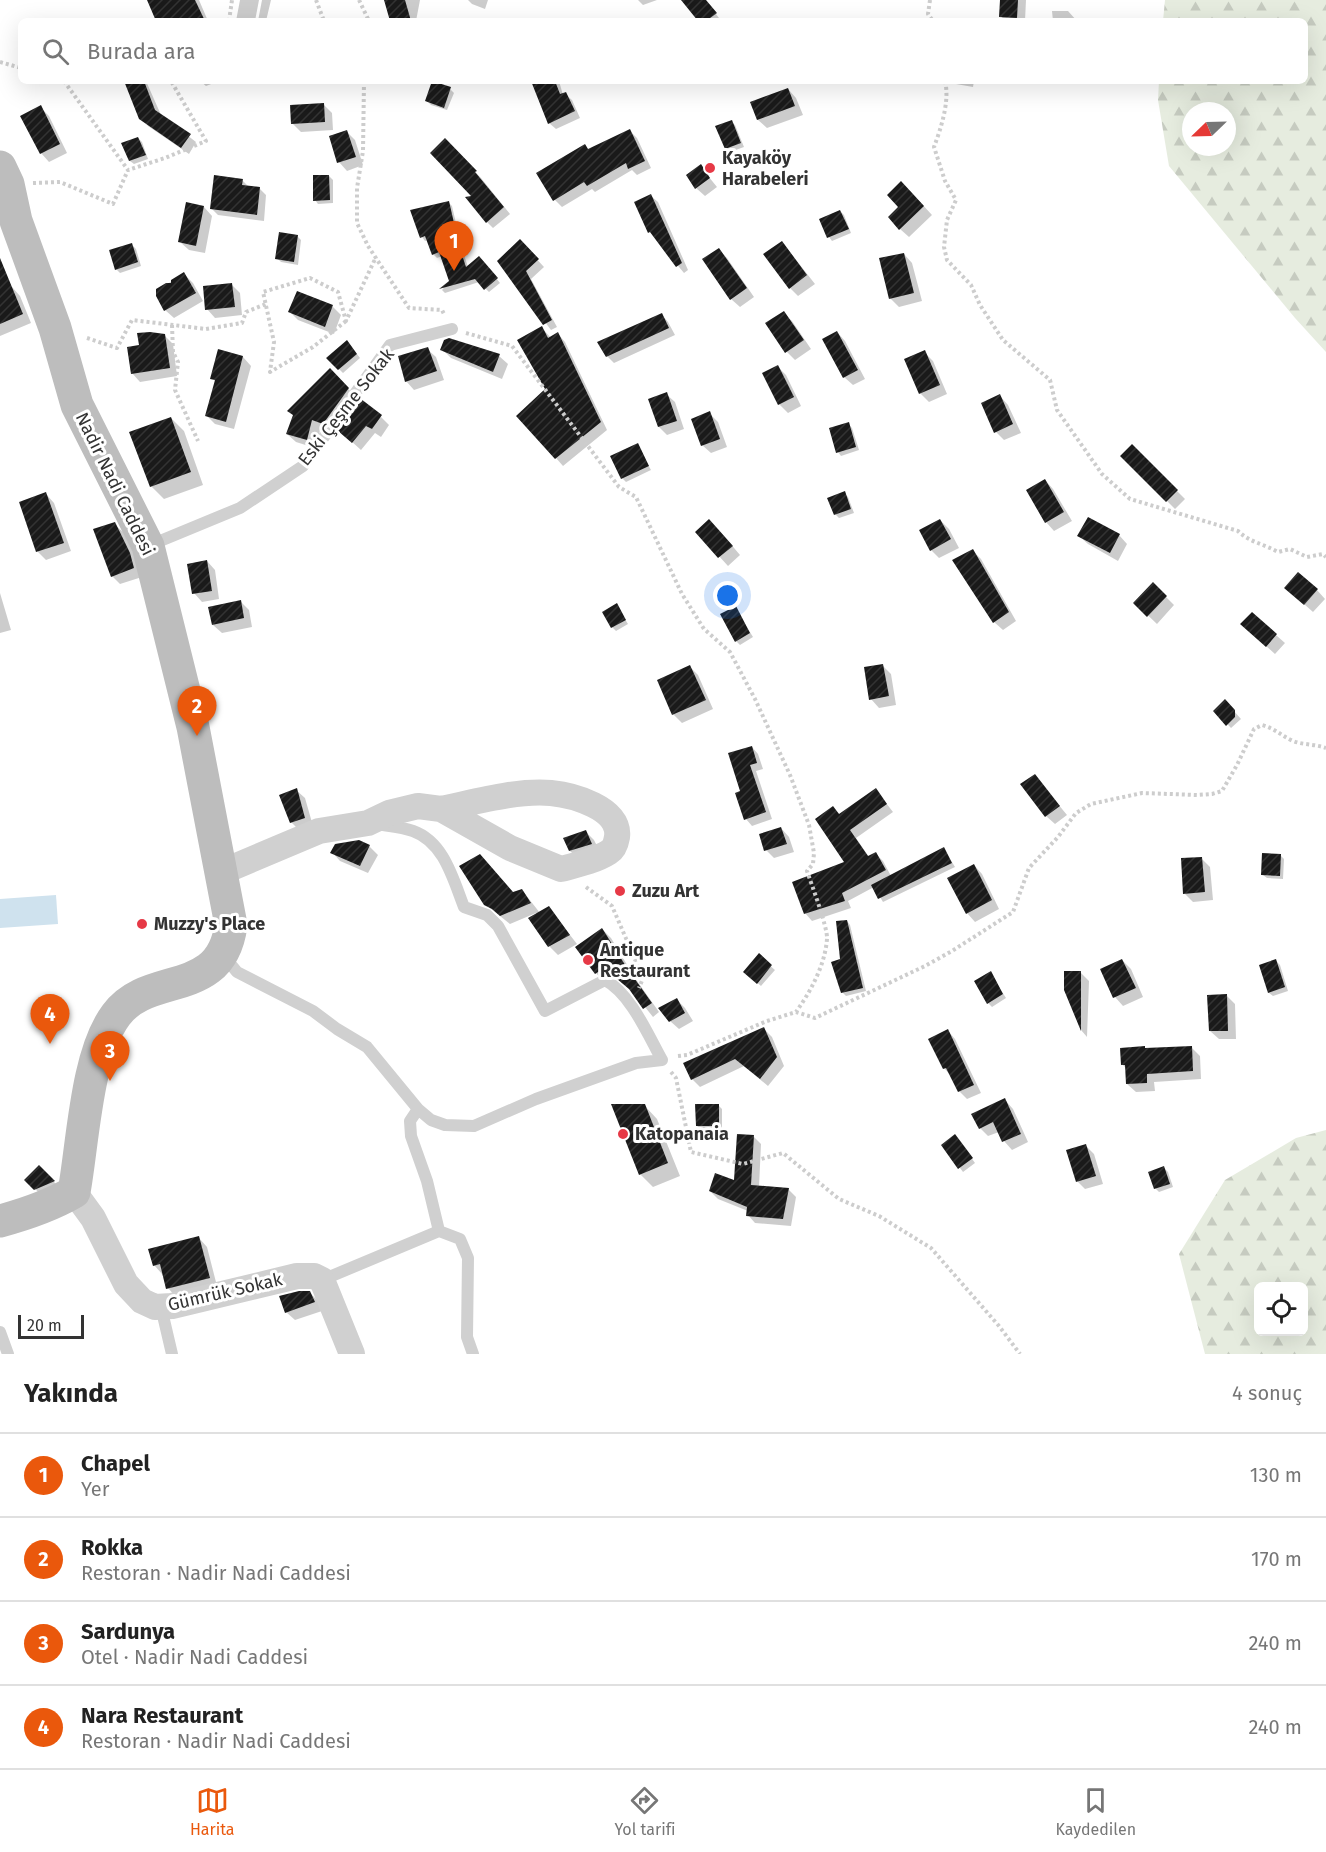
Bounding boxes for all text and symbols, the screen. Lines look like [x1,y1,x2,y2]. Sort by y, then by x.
search box [18,18,1308,84]
icon: search [39,35,72,68]
text: Burada ara [87,38,195,65]
north arrow [1182,102,1236,156]
place label: Kayaköy Harabeleri [722,147,808,190]
marker: Kayaköy Harabeleri [703,161,717,175]
pin: 1 [434,222,474,271]
street label: Eski Çeşme Sokak [293,343,399,470]
street label: Nadir Nadi Caddesi [71,409,159,559]
your location [713,581,742,610]
pin: 2 [178,686,216,736]
place label: Zuzu Art [632,880,700,902]
marker: Zuzu Art [613,884,627,898]
place label: Muzzy's Place [154,913,265,935]
marker: Muzzy's Place [135,917,149,931]
place label: Antique Restaurant [599,939,691,982]
marker: Antique Restaurant [581,953,595,967]
pin: 4 [31,994,70,1044]
pin: 3 [90,1032,130,1081]
place label: Katopanaia [635,1123,729,1145]
marker: Katopanaia [616,1127,630,1141]
street label: Gümrük Sokak [166,1268,285,1316]
map controls [1254,1282,1308,1336]
button: locate [1254,1282,1308,1336]
scale bar [18,1312,84,1340]
text: 20 m [27,1316,62,1335]
text: Yakında [24,1378,118,1409]
text: 4 sonuç [1232,1381,1302,1405]
text: Chapel [81,1450,150,1477]
text: 1 [39,1463,48,1487]
text: 130 m [1250,1463,1302,1487]
text: Yer [81,1477,109,1501]
text: Rokka [81,1534,143,1561]
text: 2 [38,1547,49,1571]
text: 170 m [1251,1547,1302,1571]
text: Restoran · Nadir Nadi Caddesi [81,1561,351,1585]
text: Sardunya [81,1618,175,1645]
text: 3 [38,1631,49,1655]
text: 240 m [1248,1631,1302,1655]
text: Otel · Nadir Nadi Caddesi [81,1645,308,1669]
text: Nara Restaurant [81,1702,243,1729]
text: 4 [38,1715,49,1739]
text: 240 m [1248,1715,1302,1739]
text: Restoran · Nadir Nadi Caddesi [81,1729,351,1753]
tab: Harita [190,1784,235,1839]
tab: Yol tarifi [614,1784,676,1839]
tab: Kaydedilen [1055,1784,1136,1839]

